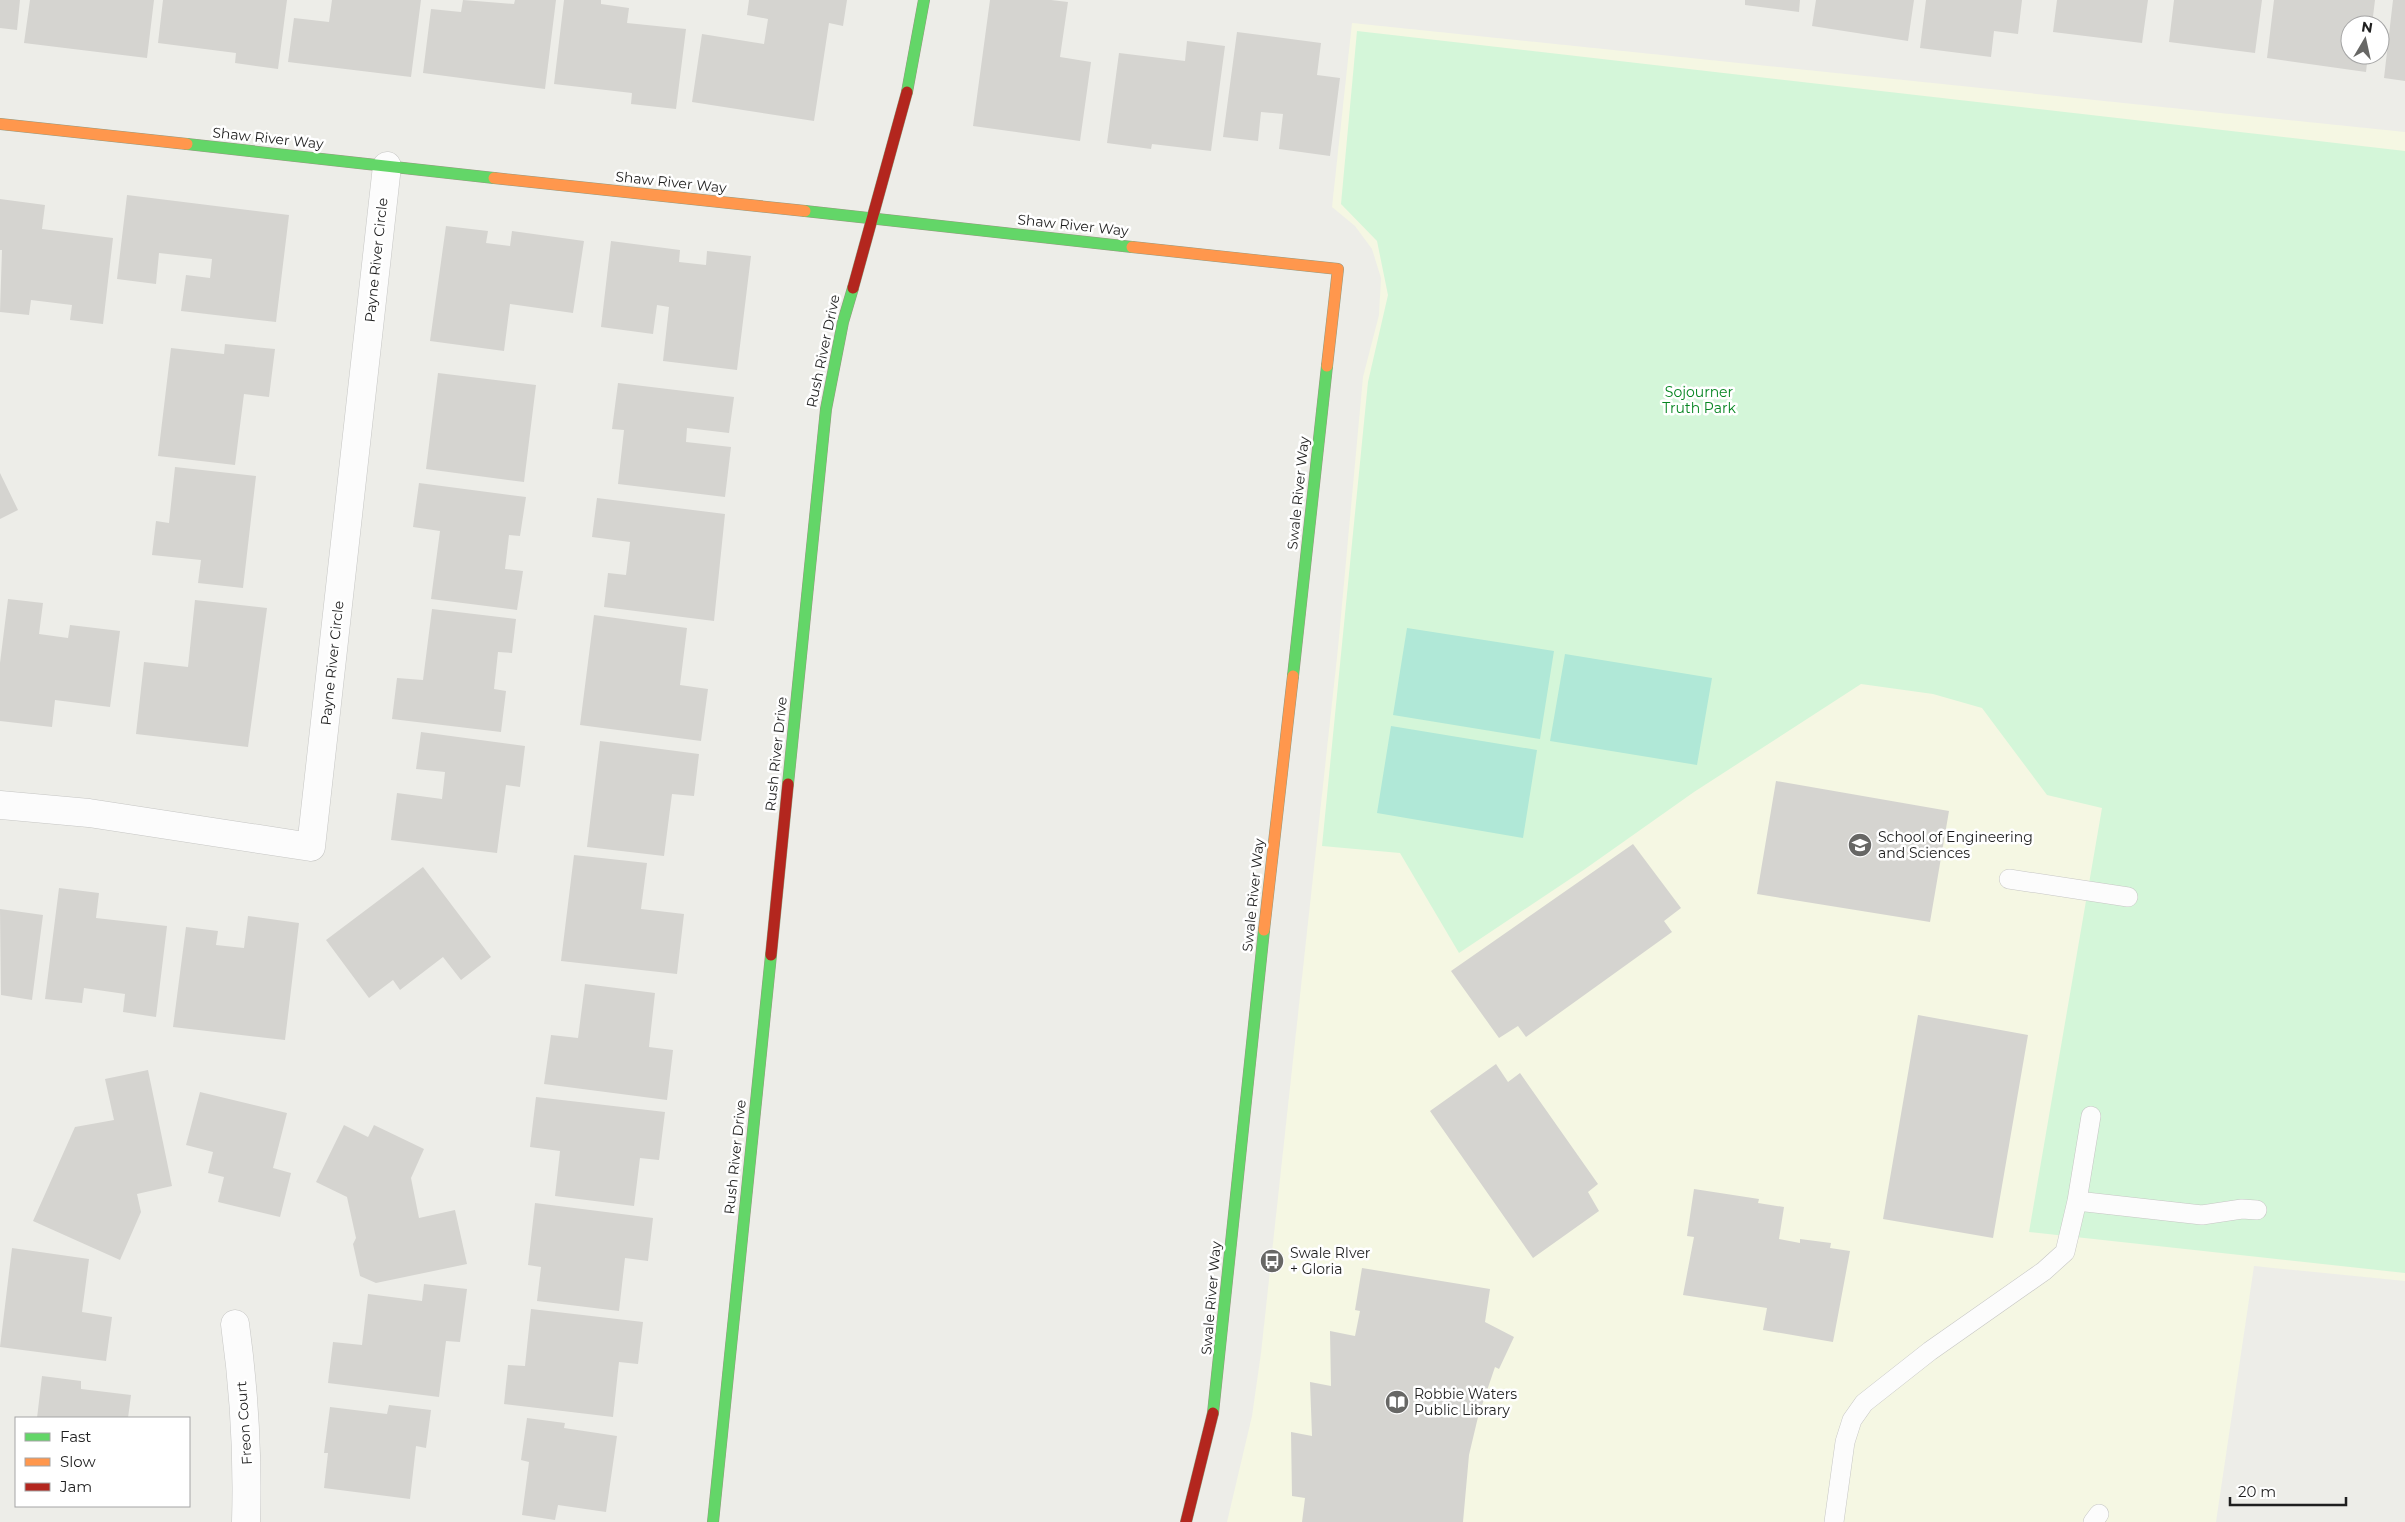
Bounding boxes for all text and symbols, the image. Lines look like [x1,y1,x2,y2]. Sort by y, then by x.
north arrow [2340,15,2390,65]
text: N [2360,17,2374,37]
street label: Shaw River Way [212,123,325,153]
street label: Shaw River Way [615,167,728,197]
street label: Payne River Circle [361,197,391,323]
street label: Shaw River Way [1017,210,1130,240]
street label: Rush River Drive [802,293,844,409]
park label: Sojourner Truth Park [1662,383,1736,417]
street label: Swale River Way [1283,435,1313,551]
street label: Payne River Circle [317,600,347,726]
street label: Rush River Drive [761,696,791,812]
place label: School of Engineering and Sciences [1878,828,2033,862]
school or university icon: School of Engineering and Sciences [1847,832,1873,858]
street label: Swale River Way [1238,837,1268,953]
street label: Rush River Drive [720,1099,750,1215]
street label: Swale River Way [1197,1240,1225,1356]
place label: Swale RIver + Gloria [1290,1244,1371,1278]
bus stop icon: Swale RIver + Gloria [1259,1248,1285,1274]
street label: Freon Court [232,1380,256,1465]
place label: Robbie Waters Public Library [1414,1385,1517,1419]
library icon: Robbie Waters Public Library [1384,1389,1410,1415]
legend [15,1417,190,1507]
text: Fast [60,1427,91,1446]
text: Slow [60,1452,96,1471]
scale bar [2230,1474,2346,1506]
text: Jam [59,1477,92,1496]
text: 20 m [2238,1482,2276,1501]

